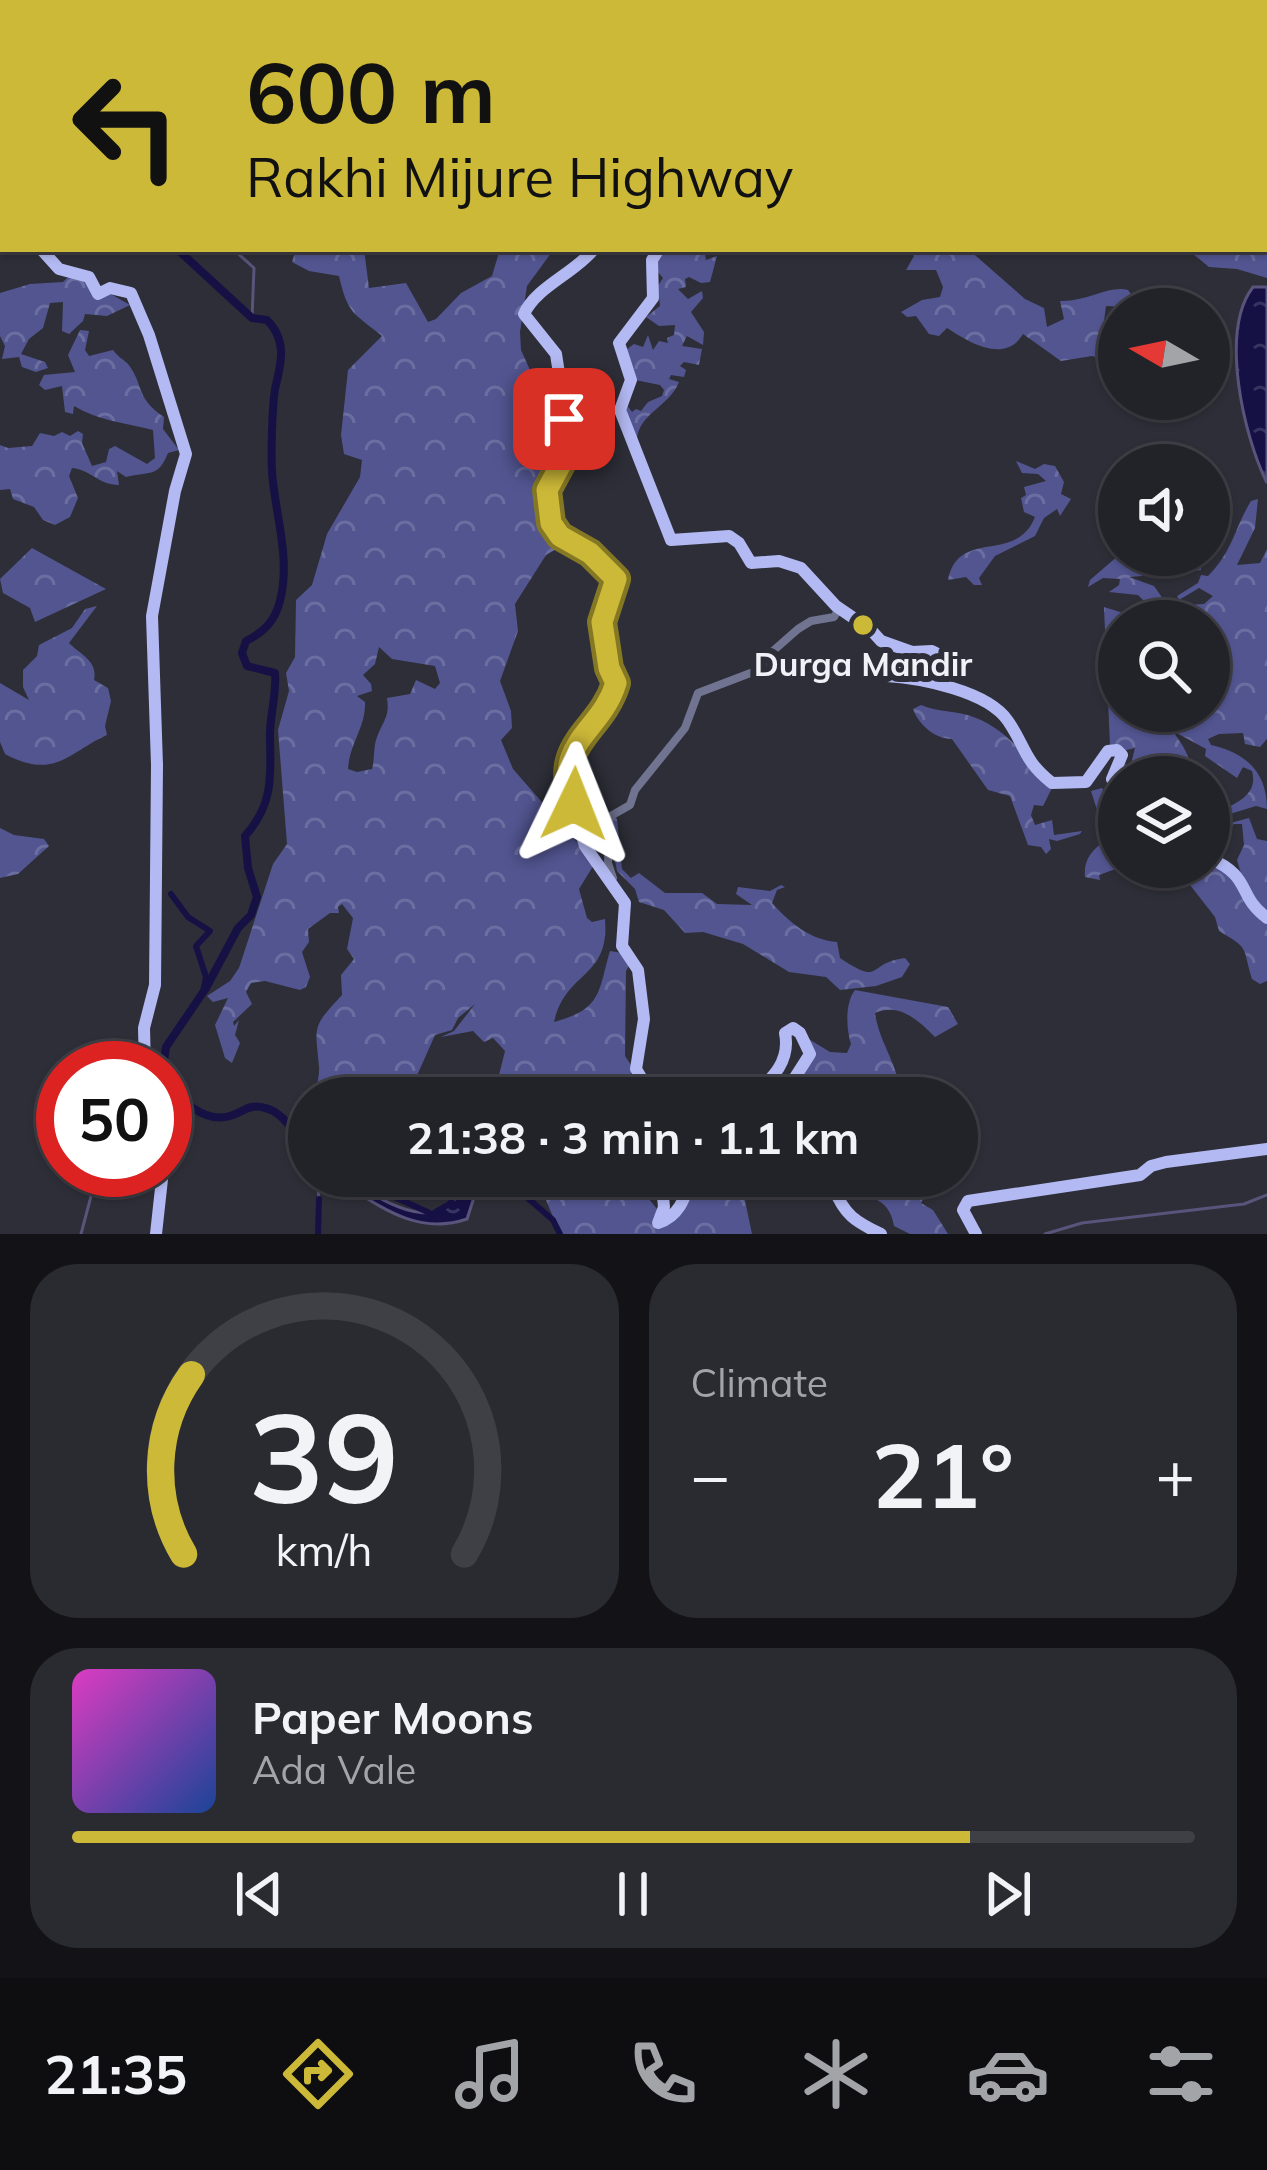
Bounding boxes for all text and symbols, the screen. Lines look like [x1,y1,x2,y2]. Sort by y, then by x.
text: 600 m [246,39,496,144]
icon: left [48,48,204,204]
text: Rakhi Mijure Highway [246,143,793,211]
north arrow [1098,288,1230,420]
map controls [1098,288,1230,888]
pin [513,368,615,470]
icon: arrive [531,386,597,452]
button: sound [1098,444,1230,576]
button: search [1098,600,1230,732]
marker: Durga Mandir [850,612,876,638]
place label: Durga Mandir [754,643,972,684]
position arrow [511,741,637,867]
button: layers [1098,756,1230,888]
speed limit sign: 50 [36,1041,192,1197]
text: 21:38 · 3 min · 1.1 km [407,1109,859,1165]
text: Climate [691,1358,828,1407]
text: 39 [249,1378,399,1534]
text: 21° [872,1418,1014,1531]
text: − [691,1433,730,1516]
text: + [1155,1433,1195,1516]
text: km/h [276,1523,373,1577]
text: Paper Moons [252,1689,534,1745]
text: Ada Vale [252,1745,416,1794]
icon: previous [226,1861,292,1927]
icon: pause [600,1861,666,1927]
icon: next [975,1861,1041,1927]
icon: directions [276,2032,360,2116]
icon: music [448,2032,532,2116]
icon: phone [621,2032,705,2116]
icon: climate [794,2032,878,2116]
icon: car [966,2032,1050,2116]
icon: filters [1139,2032,1223,2116]
text: 21:35 [44,2040,187,2108]

